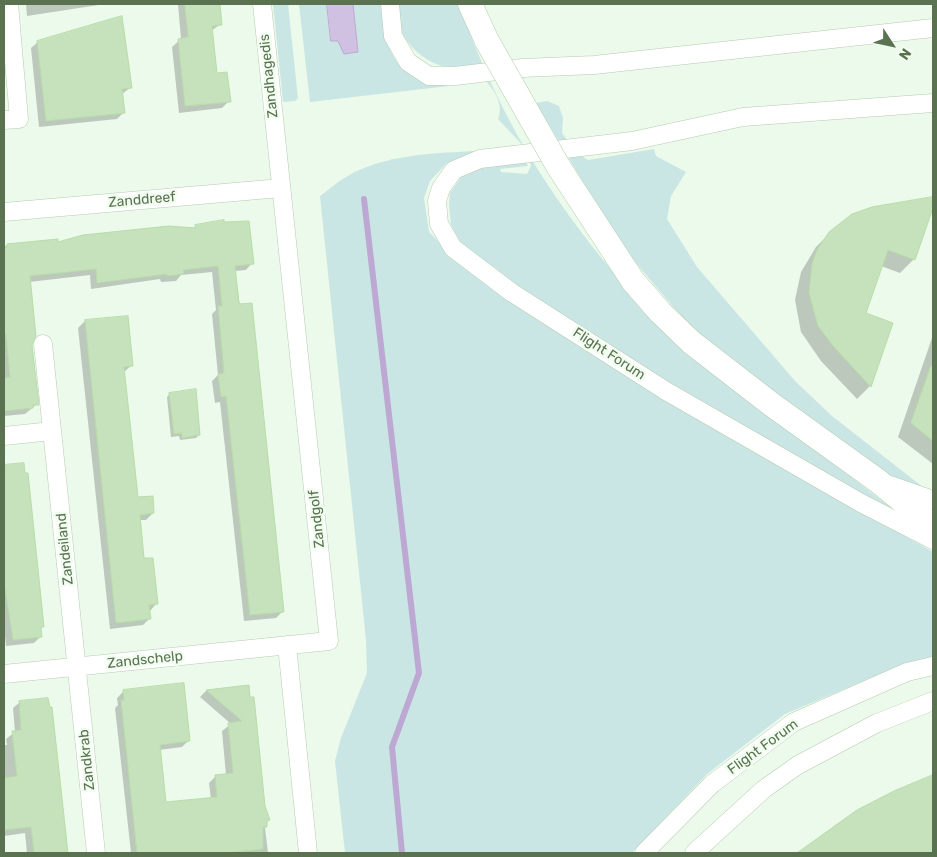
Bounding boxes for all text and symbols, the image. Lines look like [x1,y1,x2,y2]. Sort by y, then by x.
north arrow [867,20,917,70]
street label: Zandhagedis [256,33,282,119]
text: N [895,45,915,63]
street label: Zanddreef [108,189,176,211]
street label: Flight Forum [570,324,648,384]
street label: Zandgolf [306,489,328,549]
street label: Zandeiland [53,512,77,586]
street label: Zandschelp [106,648,184,672]
street label: Flight Forum [725,716,801,778]
street label: Zandkrab [75,729,99,791]

